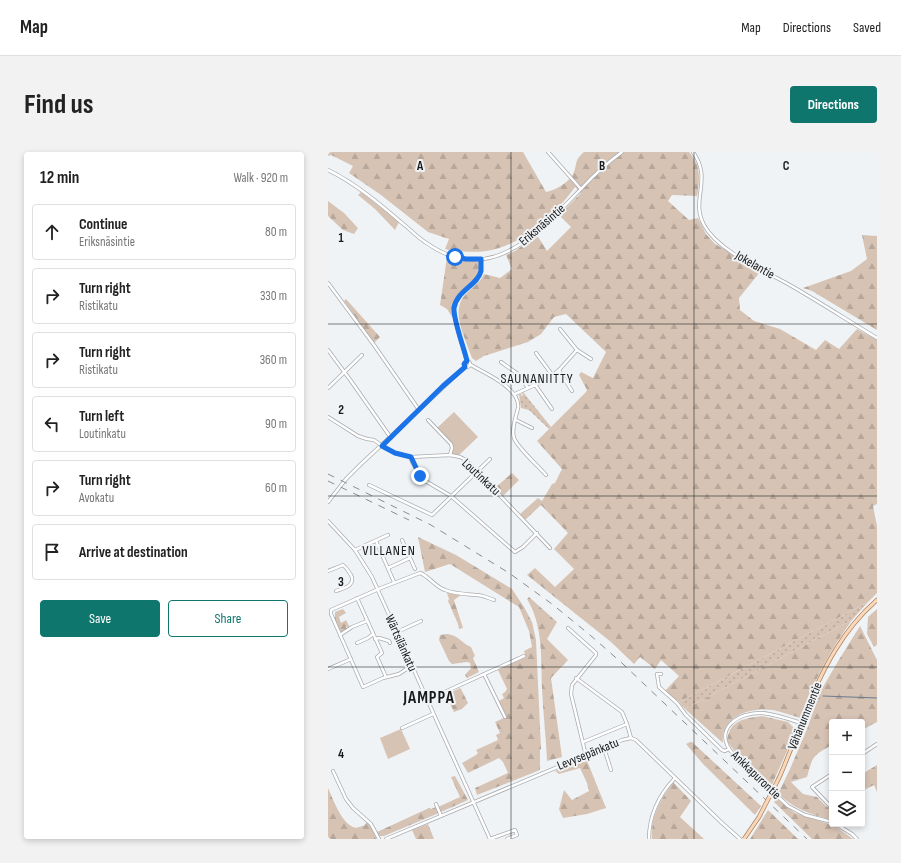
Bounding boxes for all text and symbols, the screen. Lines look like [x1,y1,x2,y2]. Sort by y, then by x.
text: Map [20,16,48,39]
text: Map [741,19,761,36]
text: Directions [783,19,831,36]
text: Saved [853,19,881,36]
button: Directions [790,86,877,123]
text: Find us [24,88,93,121]
text: A [416,158,424,174]
text: B [599,158,605,174]
text: C [783,158,790,174]
text: 12 min [40,168,79,188]
text: Walk · 920 m [233,170,288,186]
street label: Eriksnäsintie [516,201,568,249]
text: Continue [79,215,128,234]
icon: ahead [41,221,63,243]
text: 80 m [265,224,287,240]
text: 1 [338,230,344,246]
text: Eriksnäsintie [79,234,135,250]
street label: Jokelantie [732,247,778,283]
route start [446,248,464,266]
text: Turn right [79,279,131,298]
icon: right [41,285,63,307]
text: 330 m [260,288,287,304]
text: Ristikatu [79,298,118,314]
text: Turn right [79,343,131,362]
icon: right [41,349,63,371]
text: 360 m [260,352,287,368]
text: Ristikatu [79,362,118,378]
district label: SAUNANIITTY [500,370,574,387]
text: 2 [338,402,344,418]
text: Turn left [79,407,124,426]
icon: left [41,413,63,435]
text: 90 m [265,416,287,432]
text: Loutinkatu [79,426,126,442]
street label: Loutinkatu [458,455,504,499]
route end [411,467,429,485]
text: Turn right [79,471,131,490]
icon: right [41,477,63,499]
text: 60 m [265,480,287,496]
text: Avokatu [79,490,114,506]
icon: arrive [41,541,63,563]
district label: VILLANEN [362,542,416,559]
text: Arrive at destination [79,543,188,562]
text: 3 [338,574,344,590]
button: Save [40,600,160,637]
button: Share [168,600,288,637]
street label: Wärtsilänkatu [381,612,421,674]
street label: Vähänummentie [784,680,826,752]
district label: JAMPPA [402,688,455,708]
map controls [829,719,865,827]
button: + [829,719,865,755]
street label: Levysepänkatu [555,734,621,774]
text: 4 [338,746,344,762]
street label: Ankkapurontie [727,747,784,803]
button: − [829,755,865,791]
button: layers [829,791,865,827]

